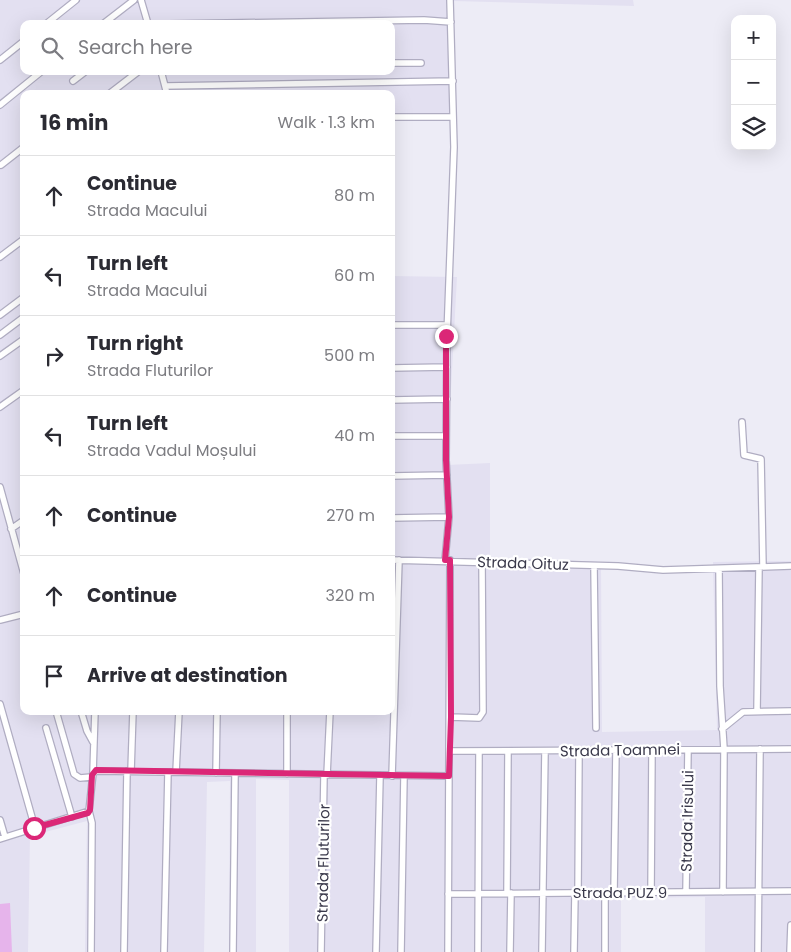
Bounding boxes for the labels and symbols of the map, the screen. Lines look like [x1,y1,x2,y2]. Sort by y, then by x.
route end [435,325,458,348]
street label: Strada Oituz [477,551,569,575]
street label: Strada Toamnei [560,738,680,762]
street label: Strada Irisului [676,770,698,872]
street label: Strada Fluturilor [311,803,335,922]
route start [23,817,46,840]
street label: Strada PUZ 9 [573,882,667,903]

